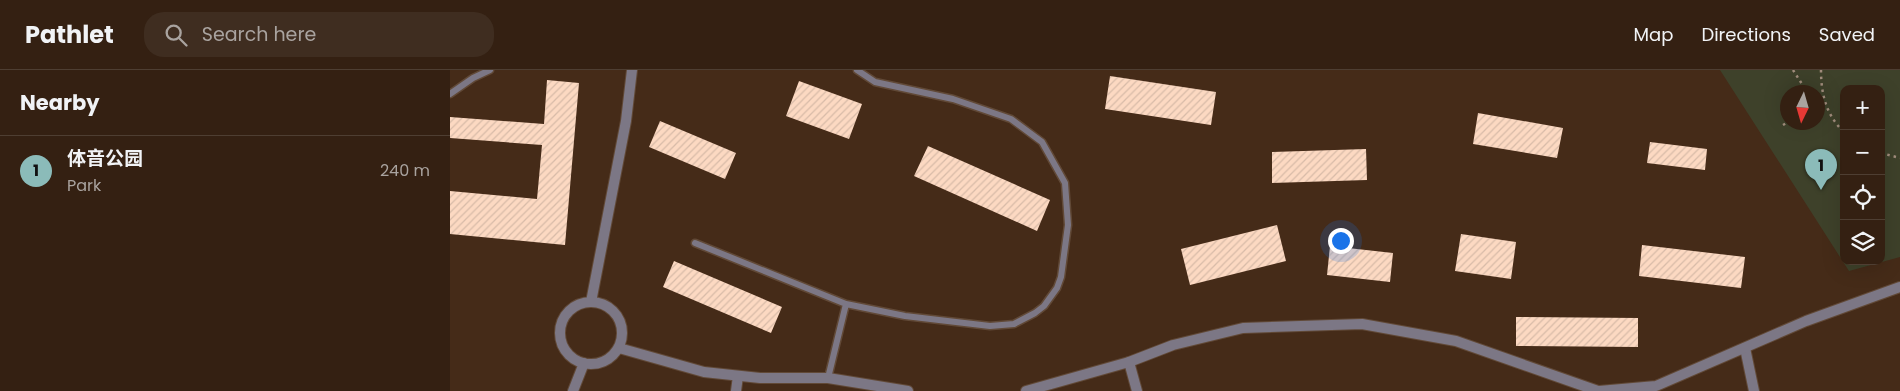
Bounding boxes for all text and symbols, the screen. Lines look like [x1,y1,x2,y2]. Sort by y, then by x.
search box [144,12,494,57]
text: Pathlet [25,18,114,51]
icon: search [162,21,190,49]
text: Search here [202,21,316,48]
text: Map [1634,22,1673,47]
text: Directions [1701,22,1791,47]
text: Saved [1819,22,1875,47]
north arrow [1780,85,1825,130]
map controls [1840,85,1885,265]
button: + [1840,85,1885,130]
text: Nearby [20,88,100,117]
button: − [1840,130,1885,175]
text: 体音公园 [67,145,143,172]
pin: 1 [1805,149,1837,190]
text: 1 [33,159,39,182]
text: 240 m [380,159,430,182]
text: Park [67,174,101,197]
button: locate [1840,175,1885,220]
button: layers [1840,220,1885,265]
your location [1328,228,1354,254]

